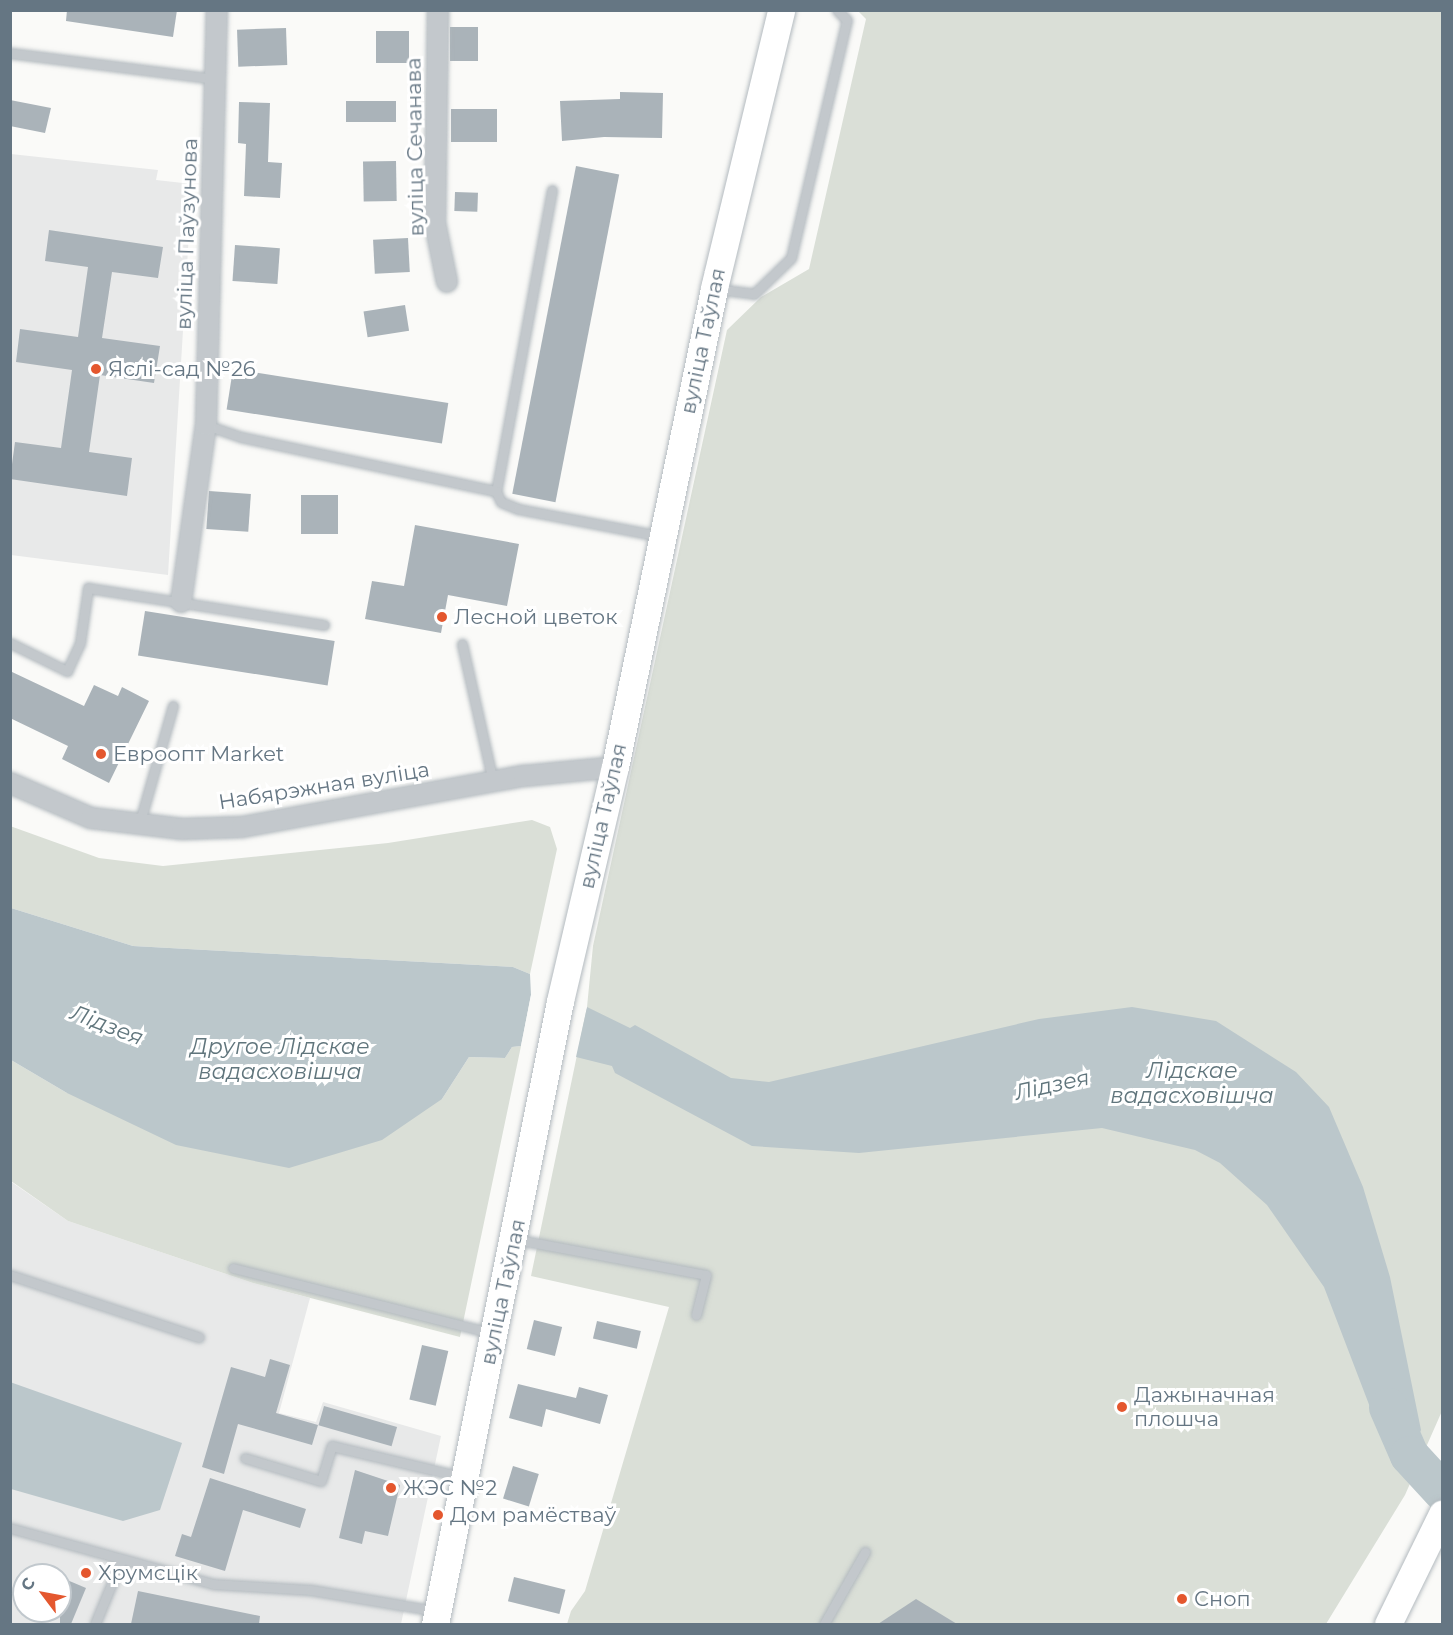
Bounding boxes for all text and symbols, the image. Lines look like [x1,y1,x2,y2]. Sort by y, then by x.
street label: вуліца Сечанава [401,57,429,237]
street label: вуліца Паўзунова [171,138,203,330]
street label: вуліца Таўлая [675,266,731,416]
place label: Яслі-сад №26 [108,356,256,382]
marker: Яслі-сад №26 [89,362,103,376]
place label: Лесной цветок [454,604,617,630]
marker: Лесной цветок [435,610,449,624]
place label: Евроопт Market [113,741,284,767]
street label: вуліца Таўлая [574,741,632,891]
marker: Евроопт Market [94,747,108,761]
street label: Набярэжная вуліца [217,757,431,815]
water label: Лідзея [67,999,147,1051]
water label: Другое Лідскае вадасховішча [190,1033,370,1084]
water label: Лідскае вадасховішча [1110,1057,1274,1108]
water label: Лідзея [1012,1064,1092,1106]
street label: вуліца Таўлая [475,1217,531,1367]
place label: Дажыначная плошча [1134,1382,1275,1432]
marker: Дажыначная плошча [1115,1400,1129,1414]
place label: ЖЭС №2 [403,1475,497,1501]
marker: ЖЭС №2 [384,1481,398,1495]
place label: Дом рамёстваў [450,1502,616,1528]
marker: Дом рамёстваў [431,1508,445,1522]
place label: Хрумсцік [98,1560,198,1586]
north arrow [12,1563,72,1623]
marker: Хрумсцік [79,1566,93,1580]
text: С [17,1574,39,1594]
place label: Сноп [1194,1586,1251,1612]
marker: Сноп [1175,1592,1189,1606]

